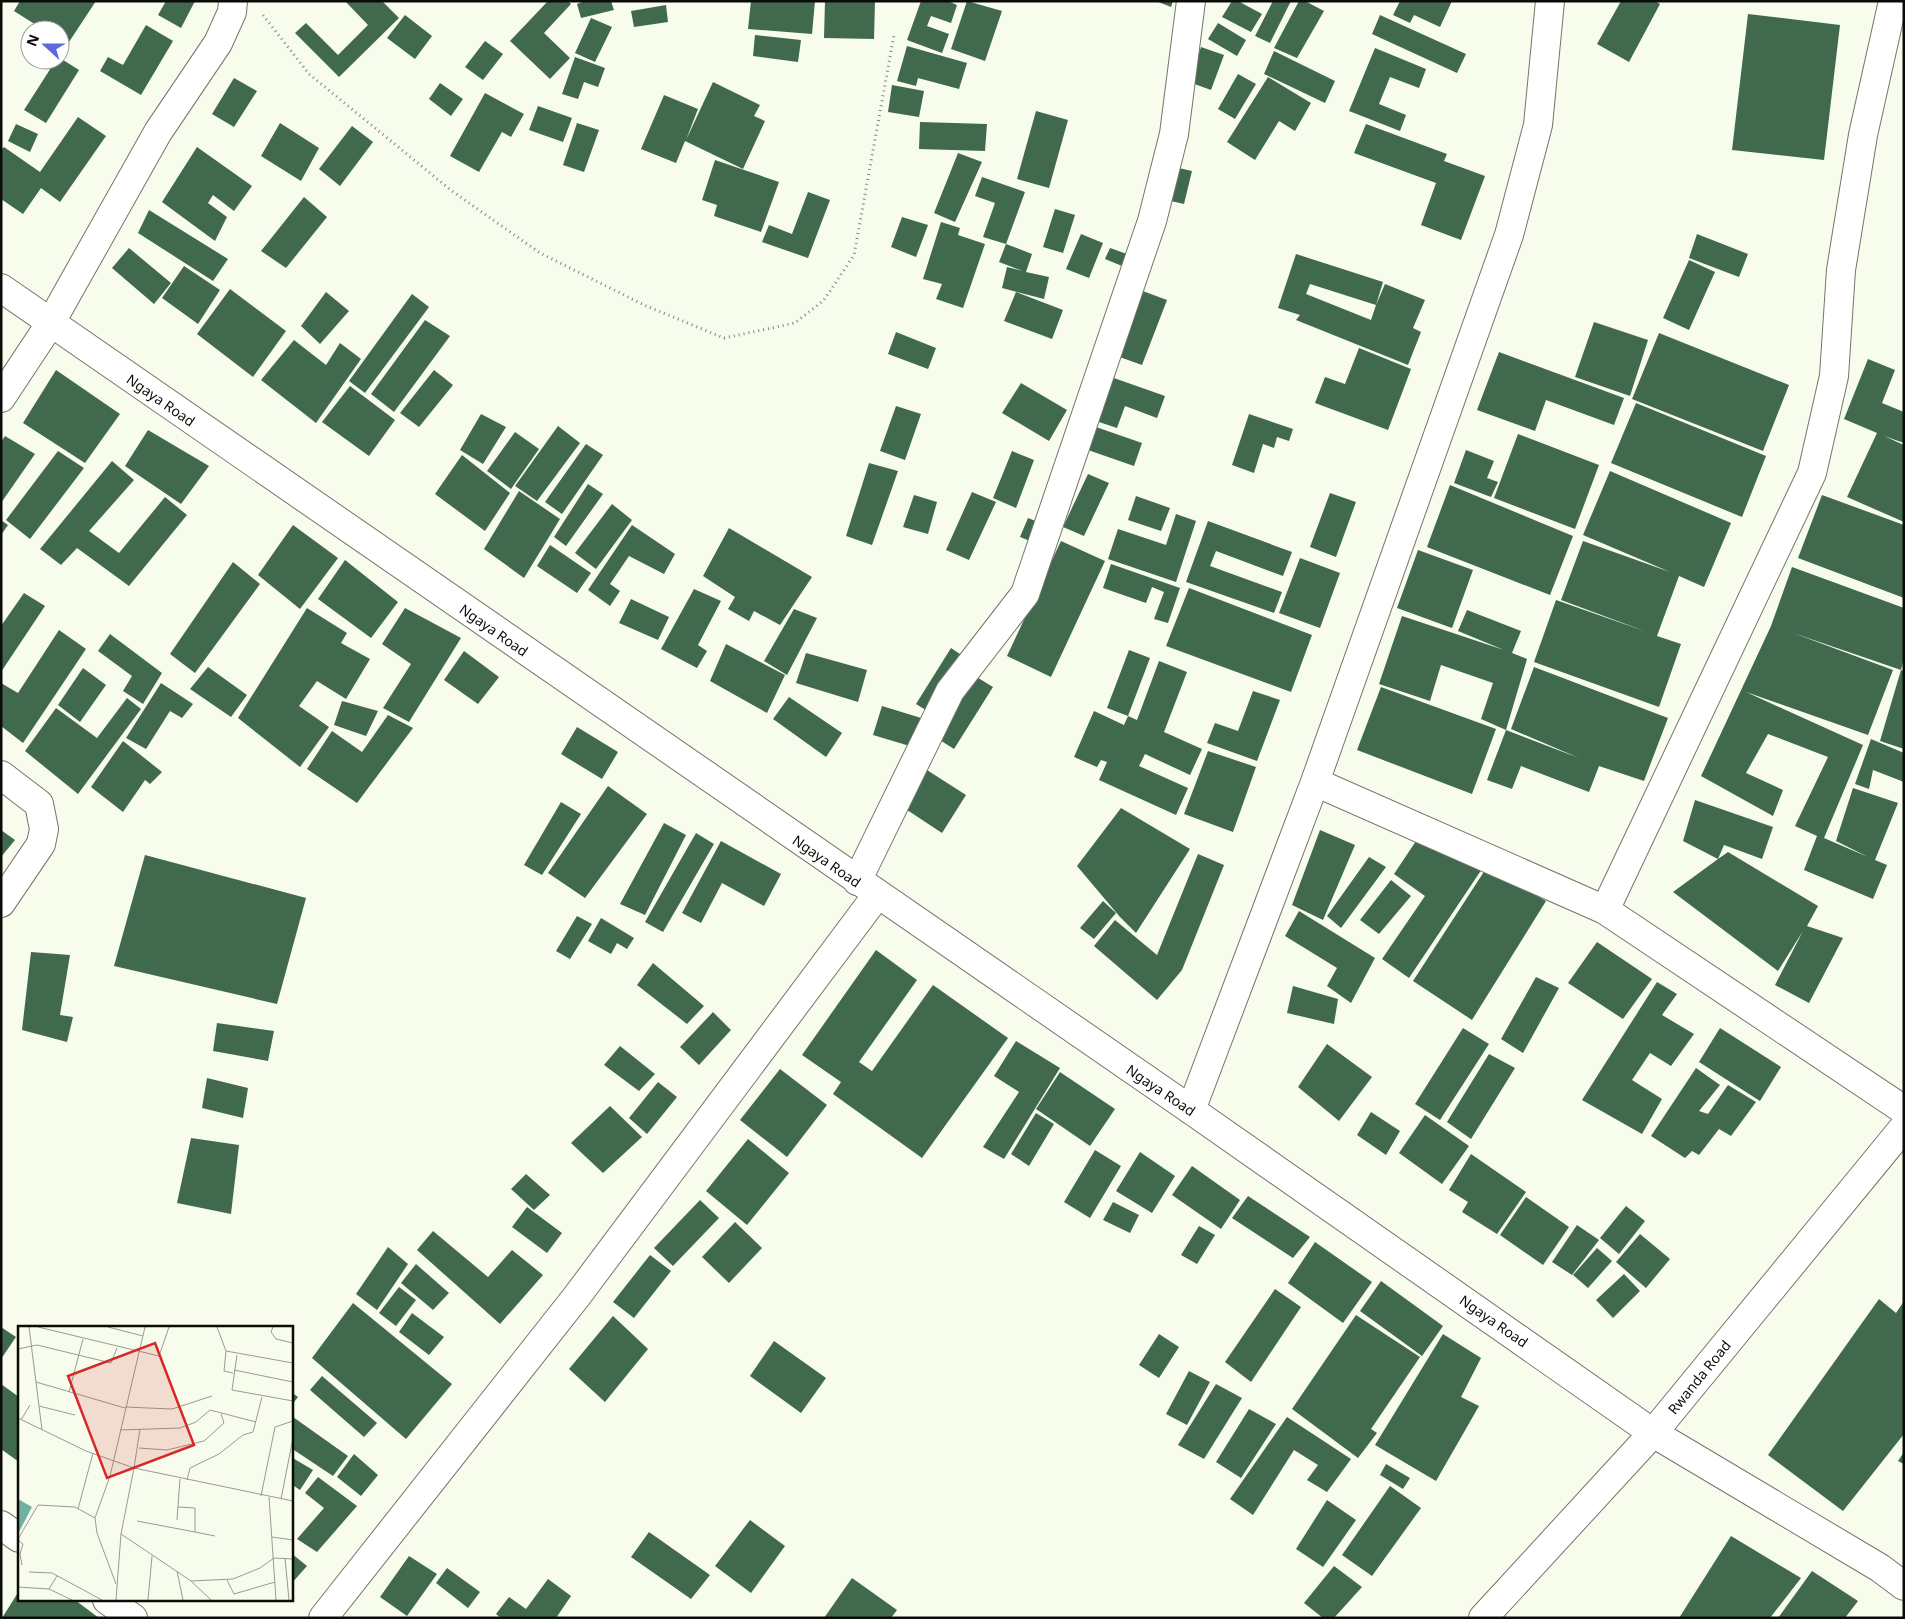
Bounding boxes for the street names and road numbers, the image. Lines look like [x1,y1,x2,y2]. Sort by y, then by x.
street label: Ngaya Road [123,369,199,431]
street label: Ngaya Road [456,599,532,661]
street label: Ngaya Road [789,830,865,892]
street label: Ngaya Road [1123,1060,1199,1120]
street label: Ngaya Road [1456,1290,1532,1352]
street label: Rwanda Road [1663,1336,1735,1418]

